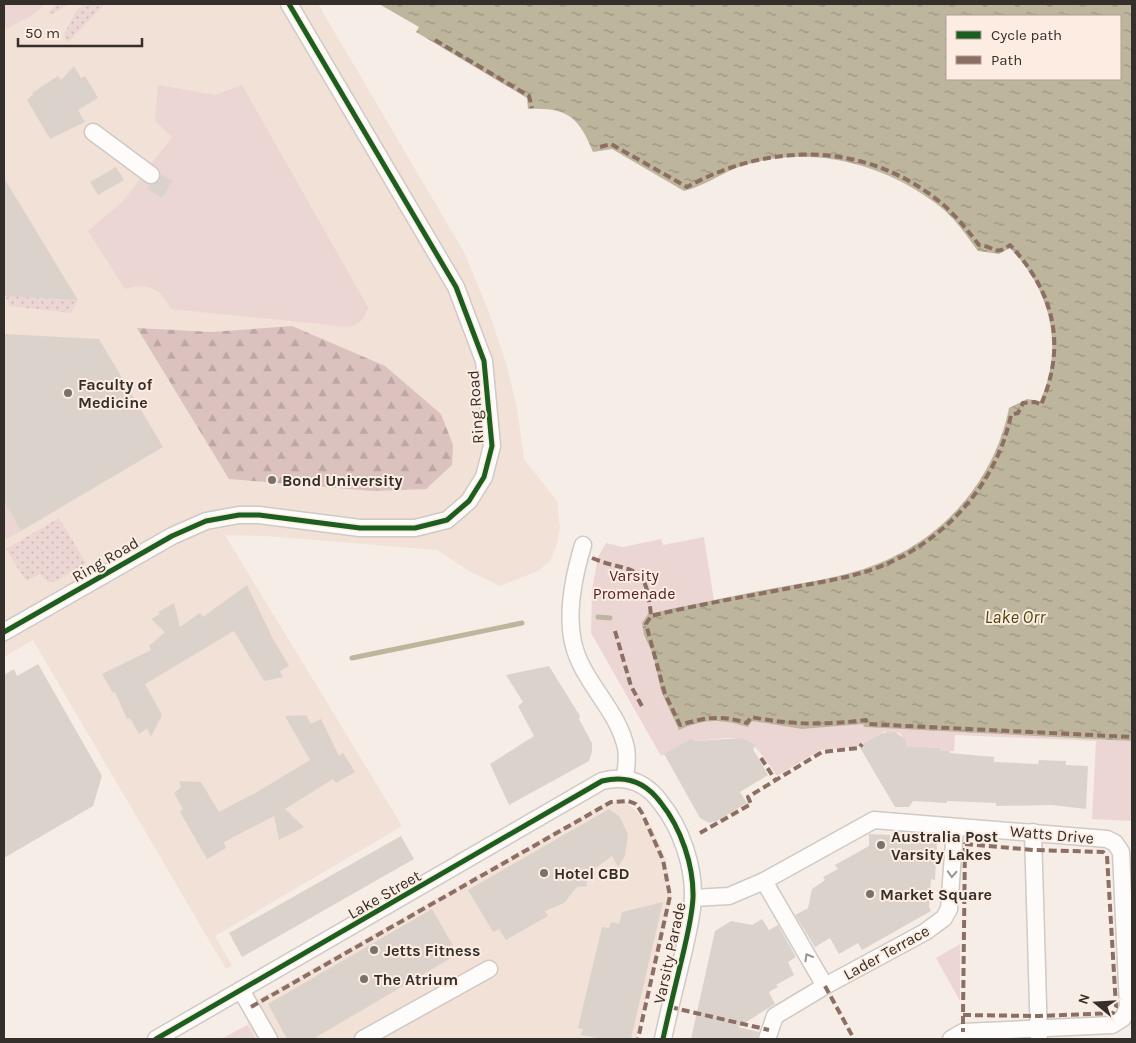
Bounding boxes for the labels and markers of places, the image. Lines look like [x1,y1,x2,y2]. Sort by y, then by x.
place label: Faculty of Medicine [78,375,153,412]
marker: Faculty of Medicine [62,387,74,399]
place label: Bond University [282,471,403,490]
marker: Bond University [266,474,278,486]
place label: Australia Post Varsity Lakes [891,827,998,864]
marker: Australia Post Varsity Lakes [875,839,887,851]
place label: Hotel CBD [554,864,630,883]
marker: Hotel CBD [538,867,550,879]
place label: Market Square [880,885,992,904]
marker: Market Square [864,888,876,900]
place label: Jetts Fitness [384,941,480,960]
marker: Jetts Fitness [368,944,380,956]
place label: The Atrium [374,970,458,989]
marker: The Atrium [358,973,370,985]

